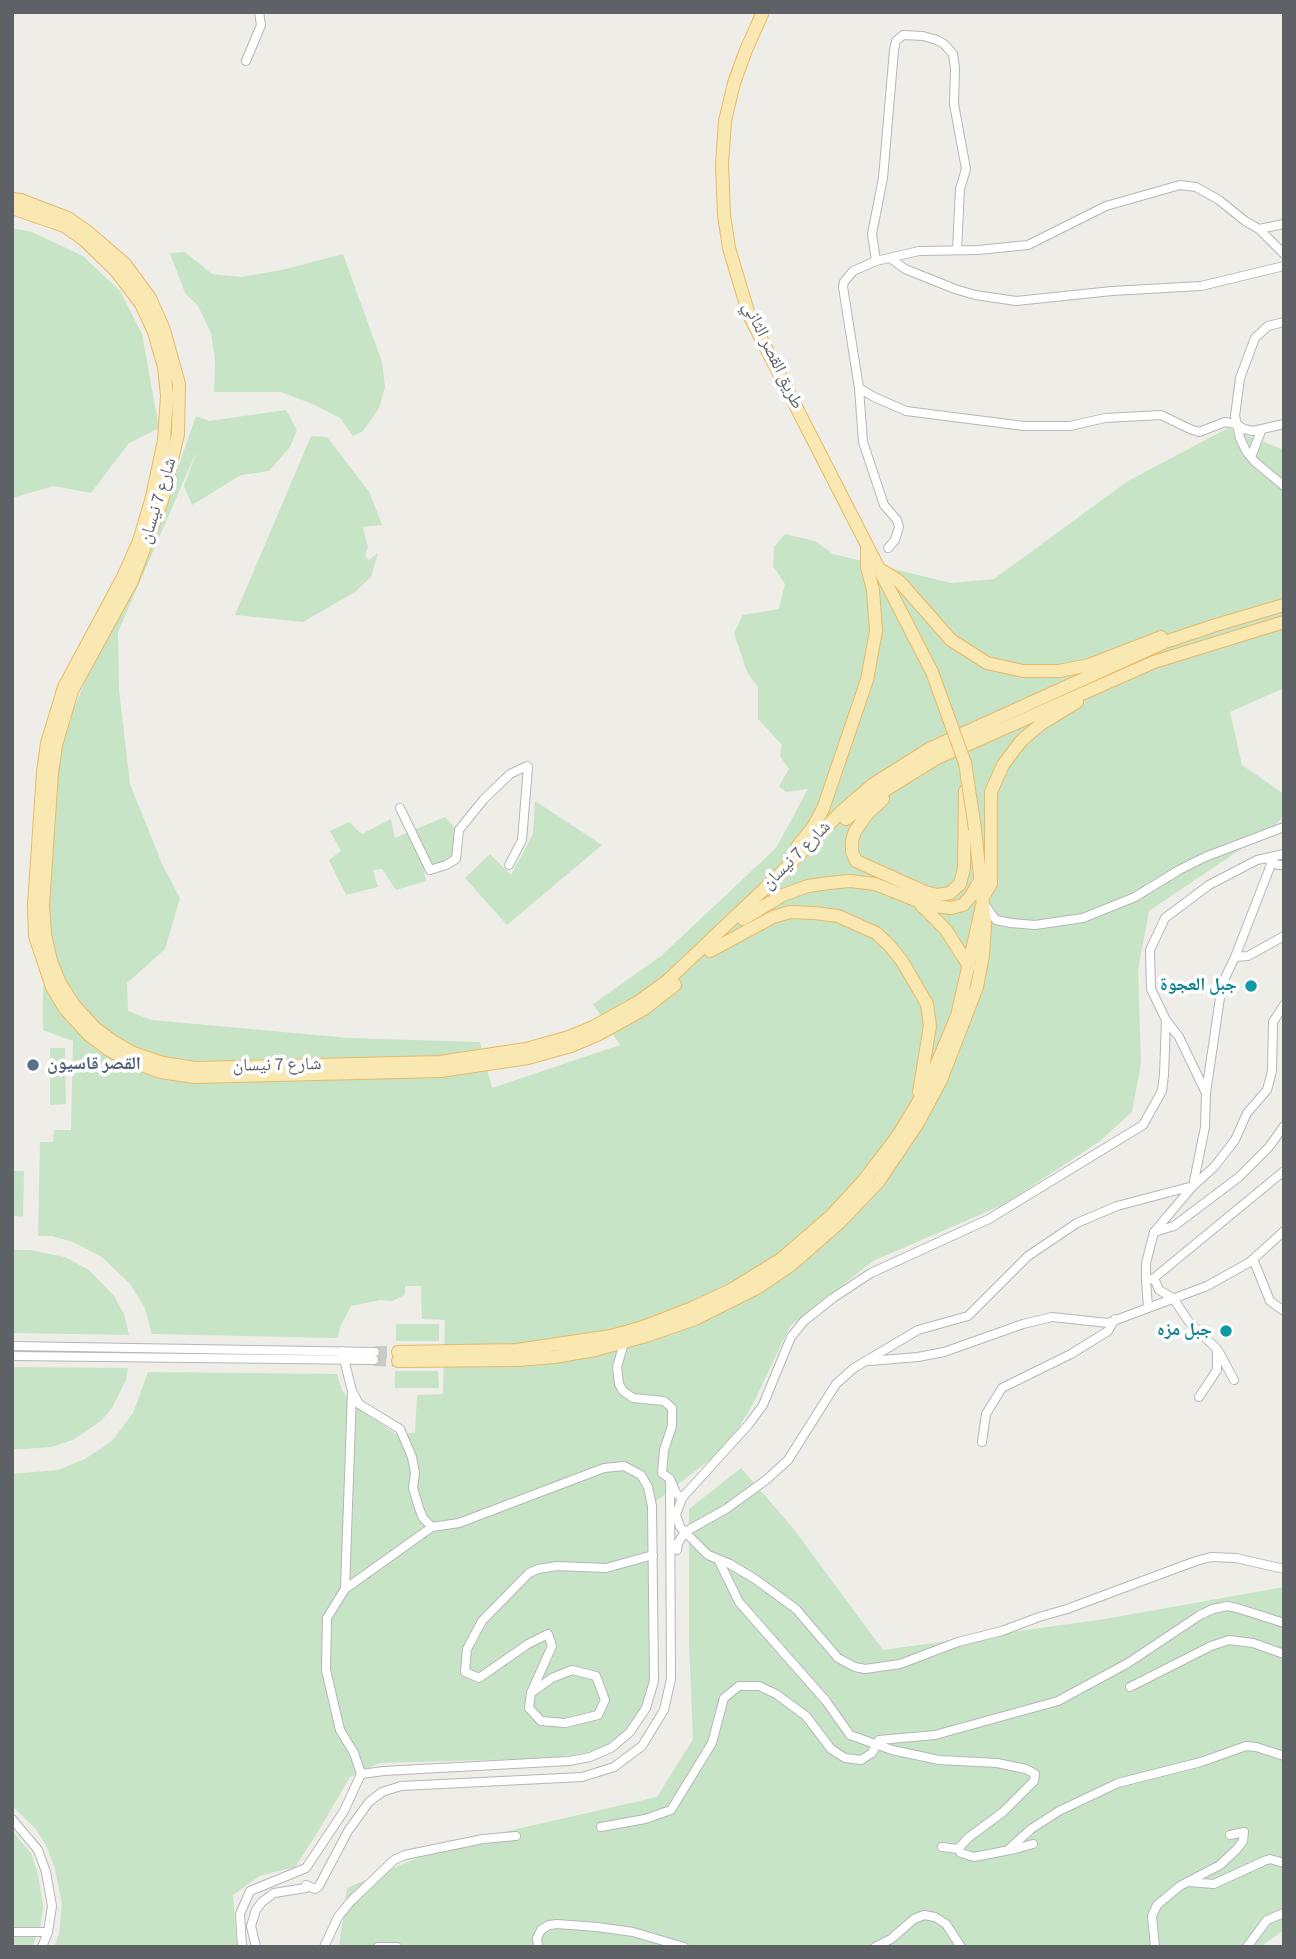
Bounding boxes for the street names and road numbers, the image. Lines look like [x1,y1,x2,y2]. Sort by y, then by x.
street label: طريق القصر الثاني [737,299,807,413]
street label: شارع 7 نيسان [136,455,182,547]
street label: شارع 7 نيسان [758,817,836,895]
street label: شارع 7 نيسان [232,1054,322,1078]

